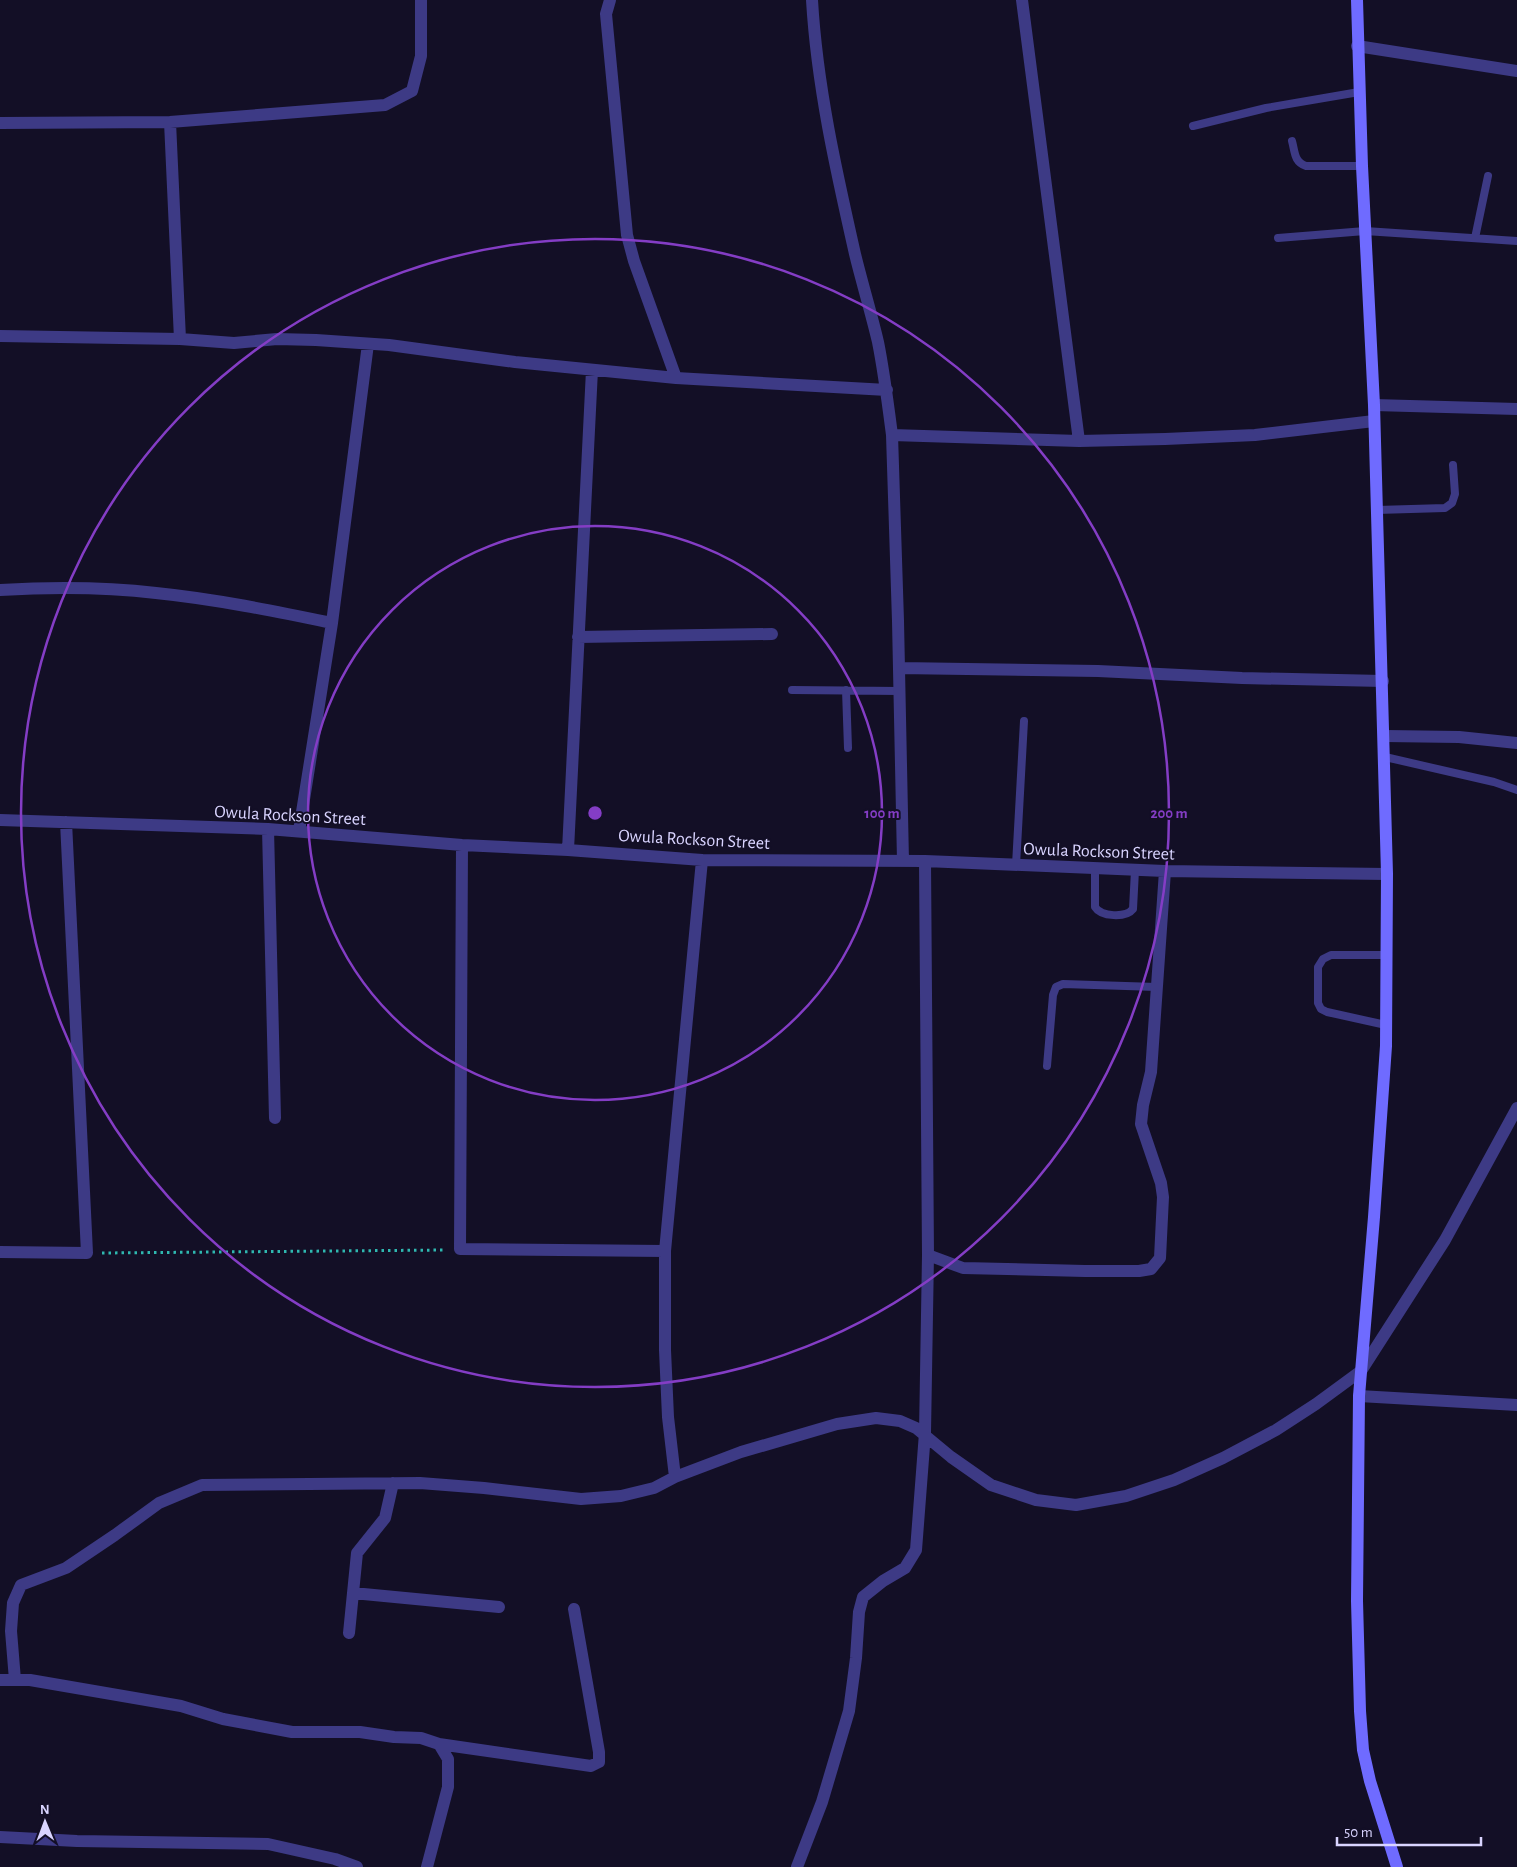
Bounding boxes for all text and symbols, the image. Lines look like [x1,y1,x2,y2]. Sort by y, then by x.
street label: Owula Rockson Street [214,803,366,829]
centre of rings [586,804,604,822]
text: 100 m [864,806,900,821]
text: 200 m [1150,806,1188,821]
street label: Owula Rockson Street [618,827,770,853]
street label: Owula Rockson Street [1023,840,1175,864]
north arrow [20,1797,70,1847]
text: N [40,1803,50,1817]
scale bar [1337,1814,1481,1846]
text: 50 m [1344,1825,1373,1840]

